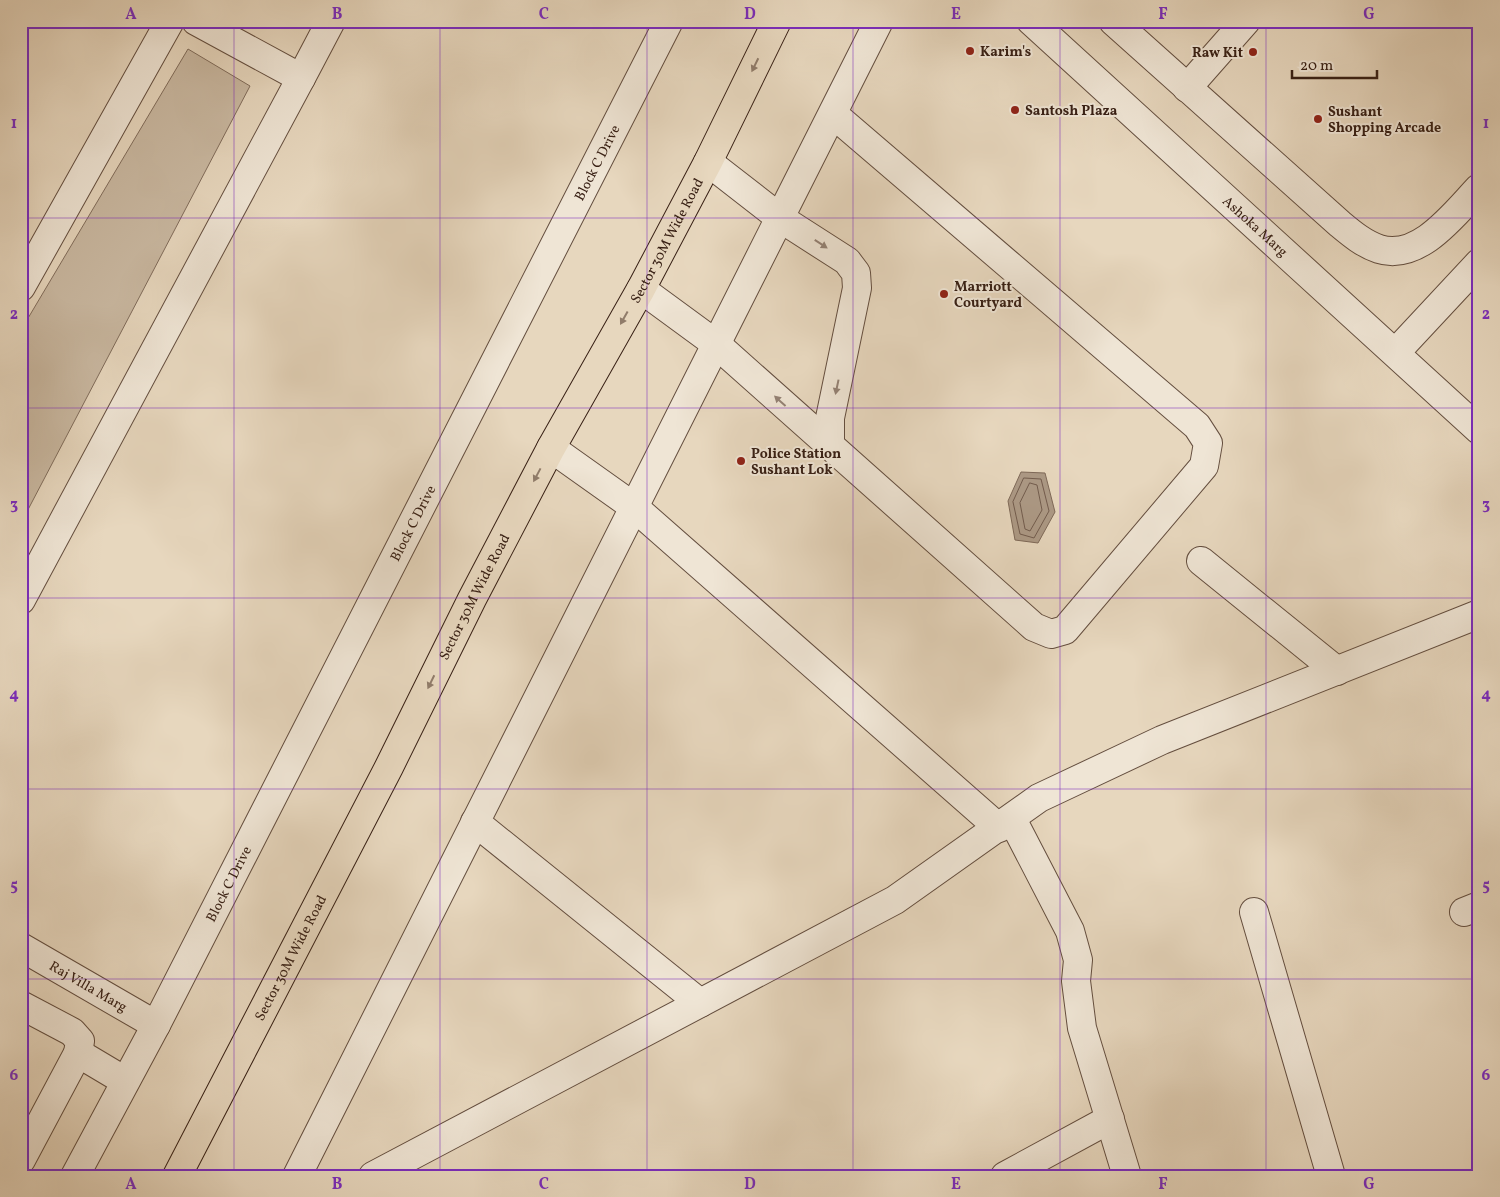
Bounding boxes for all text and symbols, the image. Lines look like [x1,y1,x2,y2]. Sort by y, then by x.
text: A [125,4,137,26]
text: B [332,4,343,26]
text: C [539,4,549,26]
text: D [744,4,756,26]
text: E [951,4,961,26]
text: F [1158,4,1168,26]
text: G [1363,4,1375,26]
place label: Karim's [980,43,1031,62]
place label: Raw Kit [1192,44,1243,63]
marker: Karim's [964,45,976,57]
marker: Raw Kit [1247,46,1259,58]
scale bar [1292,48,1378,80]
text: 20 m [1300,56,1333,77]
one-way arrow [751,58,759,72]
place label: Santosh Plaza [1025,102,1118,121]
place label: Sushant Shopping Arcade [1328,103,1441,138]
marker: Santosh Plaza [1009,104,1021,116]
text: 1 [11,113,17,135]
marker: Sushant Shopping Arcade [1312,113,1324,125]
text: 1 [1483,113,1489,135]
street label: Block C Drive [571,122,626,204]
street label: Sector 30M Wide Road [627,175,709,307]
street label: Ashoka Marg [1218,192,1291,262]
one-way arrow [814,239,828,249]
place label: Marriott Courtyard [954,278,1022,313]
marker: Marriott Courtyard [938,288,950,300]
text: 2 [10,304,18,326]
text: 2 [1482,304,1490,326]
one-way arrow [620,311,629,325]
one-way arrow [832,380,840,396]
one-way arrow [775,395,787,407]
place label: Police Station Sushant Lok [751,445,841,480]
marker: Police Station Sushant Lok [735,455,747,467]
one-way arrow [533,468,541,482]
street label: Block C Drive [386,482,441,565]
text: 3 [10,494,18,516]
text: 3 [1482,494,1490,516]
street label: Sector 30M Wide Road [435,531,515,664]
one-way arrow [427,675,435,689]
text: 4 [9,684,19,706]
text: 4 [1481,684,1491,706]
street label: Block C Drive [202,843,257,926]
text: 5 [10,875,18,897]
text: 5 [1482,875,1490,897]
street label: Sector 30M Wide Road [251,892,332,1024]
street label: Raj Villa Marg [45,957,130,1017]
text: 6 [10,1065,19,1087]
text: 6 [1482,1065,1491,1087]
text: A [125,1174,137,1196]
text: B [332,1174,343,1196]
text: C [539,1174,549,1196]
text: D [744,1174,756,1196]
text: E [951,1174,961,1196]
text: F [1158,1174,1168,1196]
text: G [1363,1174,1375,1196]

